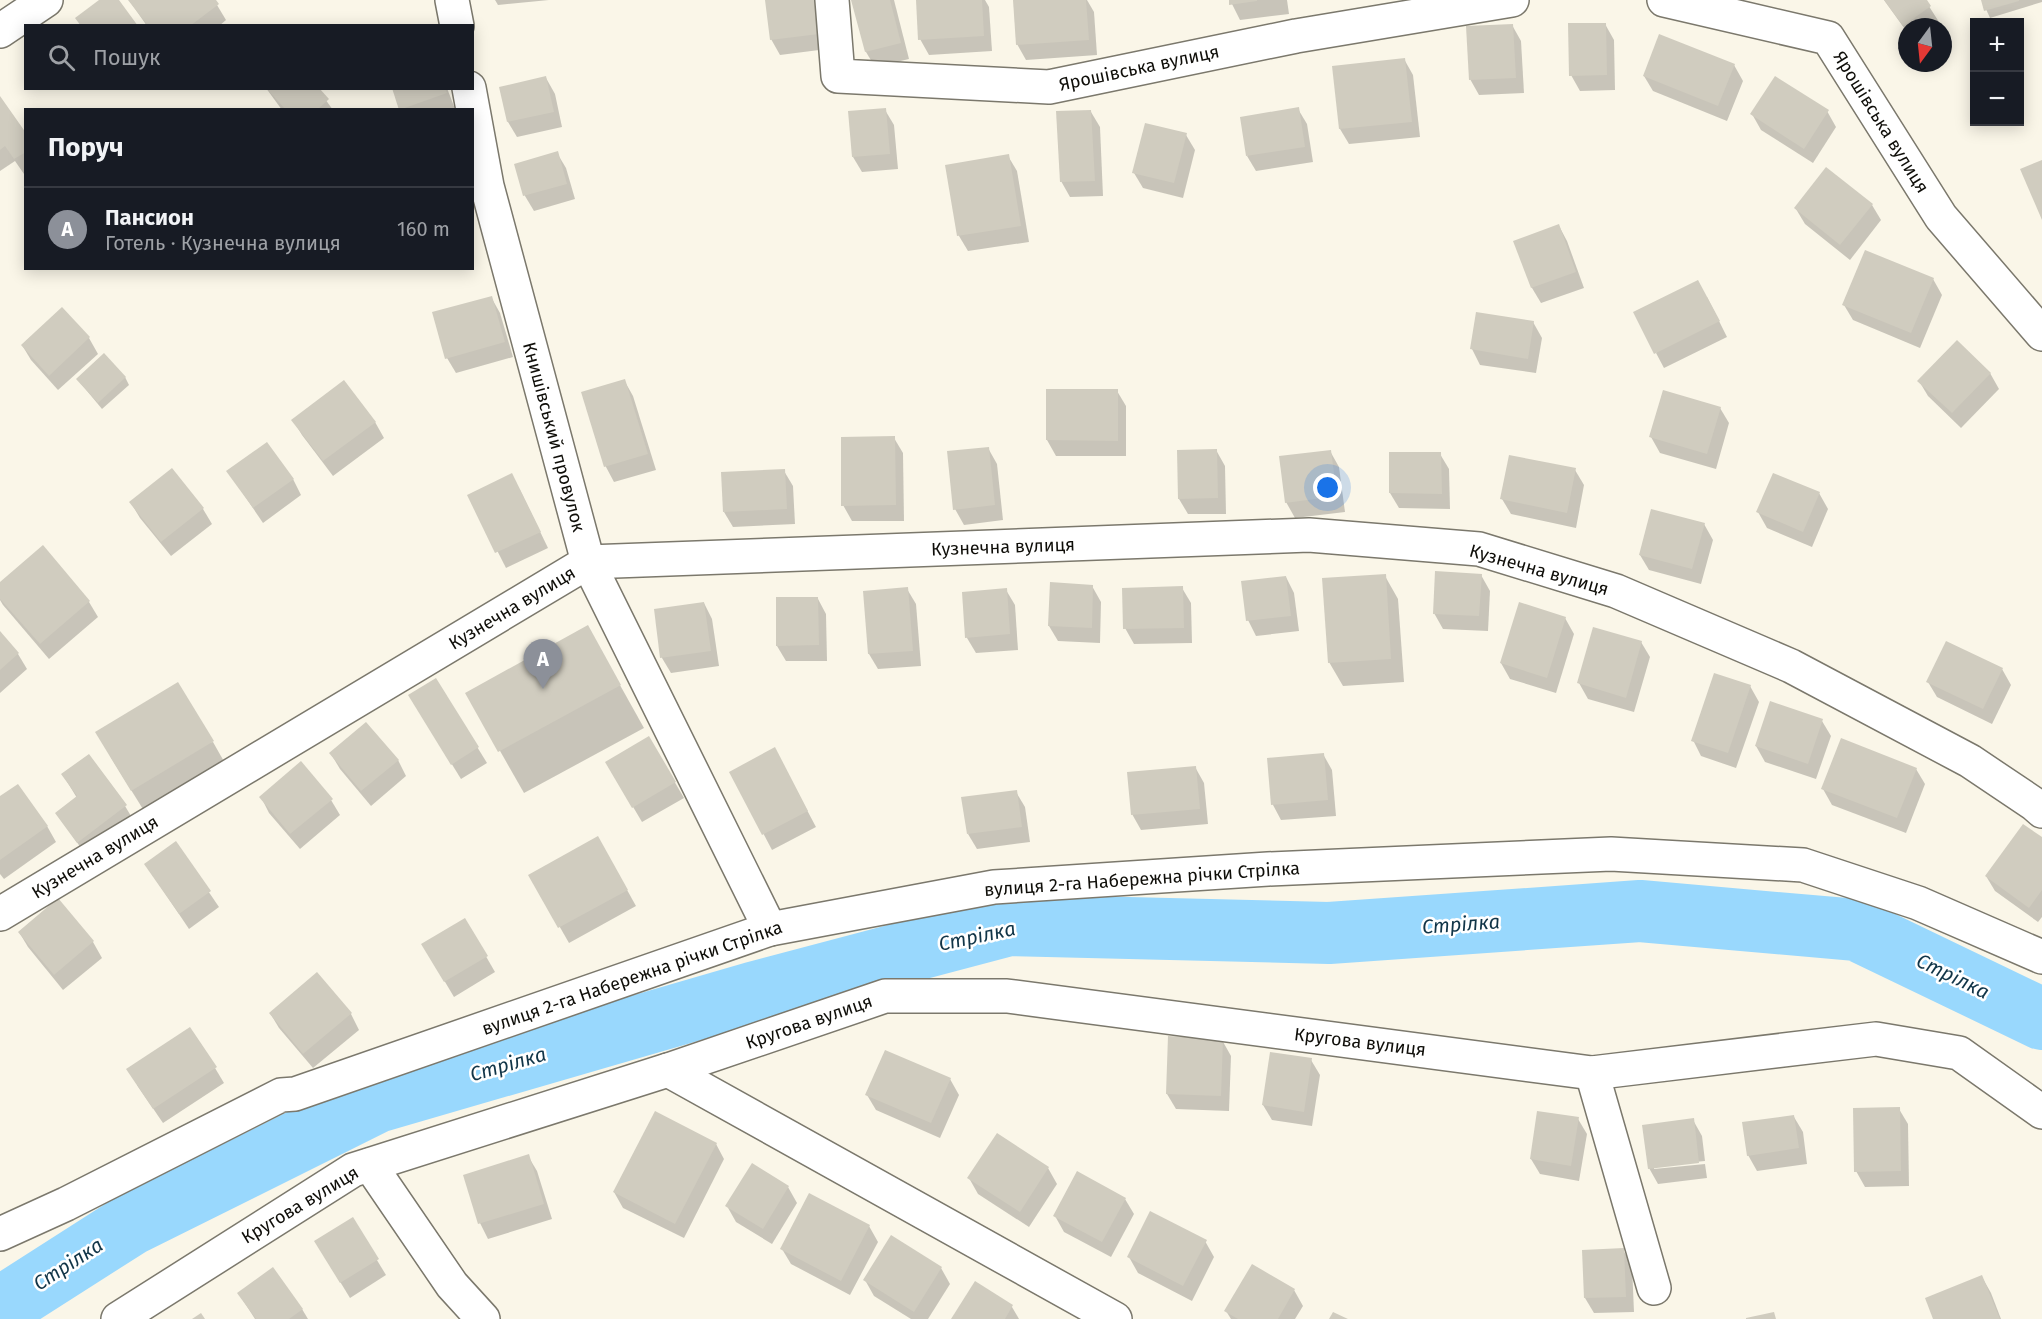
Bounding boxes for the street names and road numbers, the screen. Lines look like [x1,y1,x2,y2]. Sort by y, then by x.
street label: Ярошівська вулиця [1057,40,1221,96]
street label: Ярошівська вулиця [1828,47,1934,197]
street label: Книшівський провулок [518,340,590,535]
street label: Кузнечна вулиця [931,533,1075,561]
street label: Кузнечна вулиця [1467,540,1611,600]
street label: Кузнечна вулиця [445,562,579,654]
street label: Кузнечна вулиця [28,811,162,903]
street label: вулиця 2-га Набережна річки Стрілка [983,857,1301,901]
street label: вулиця 2-га Набережна річки Стрілка [479,916,785,1040]
street label: Кругова вулиця [743,990,875,1054]
street label: Кругова вулиця [1293,1023,1427,1061]
street label: Кругова вулиця [238,1161,362,1249]

